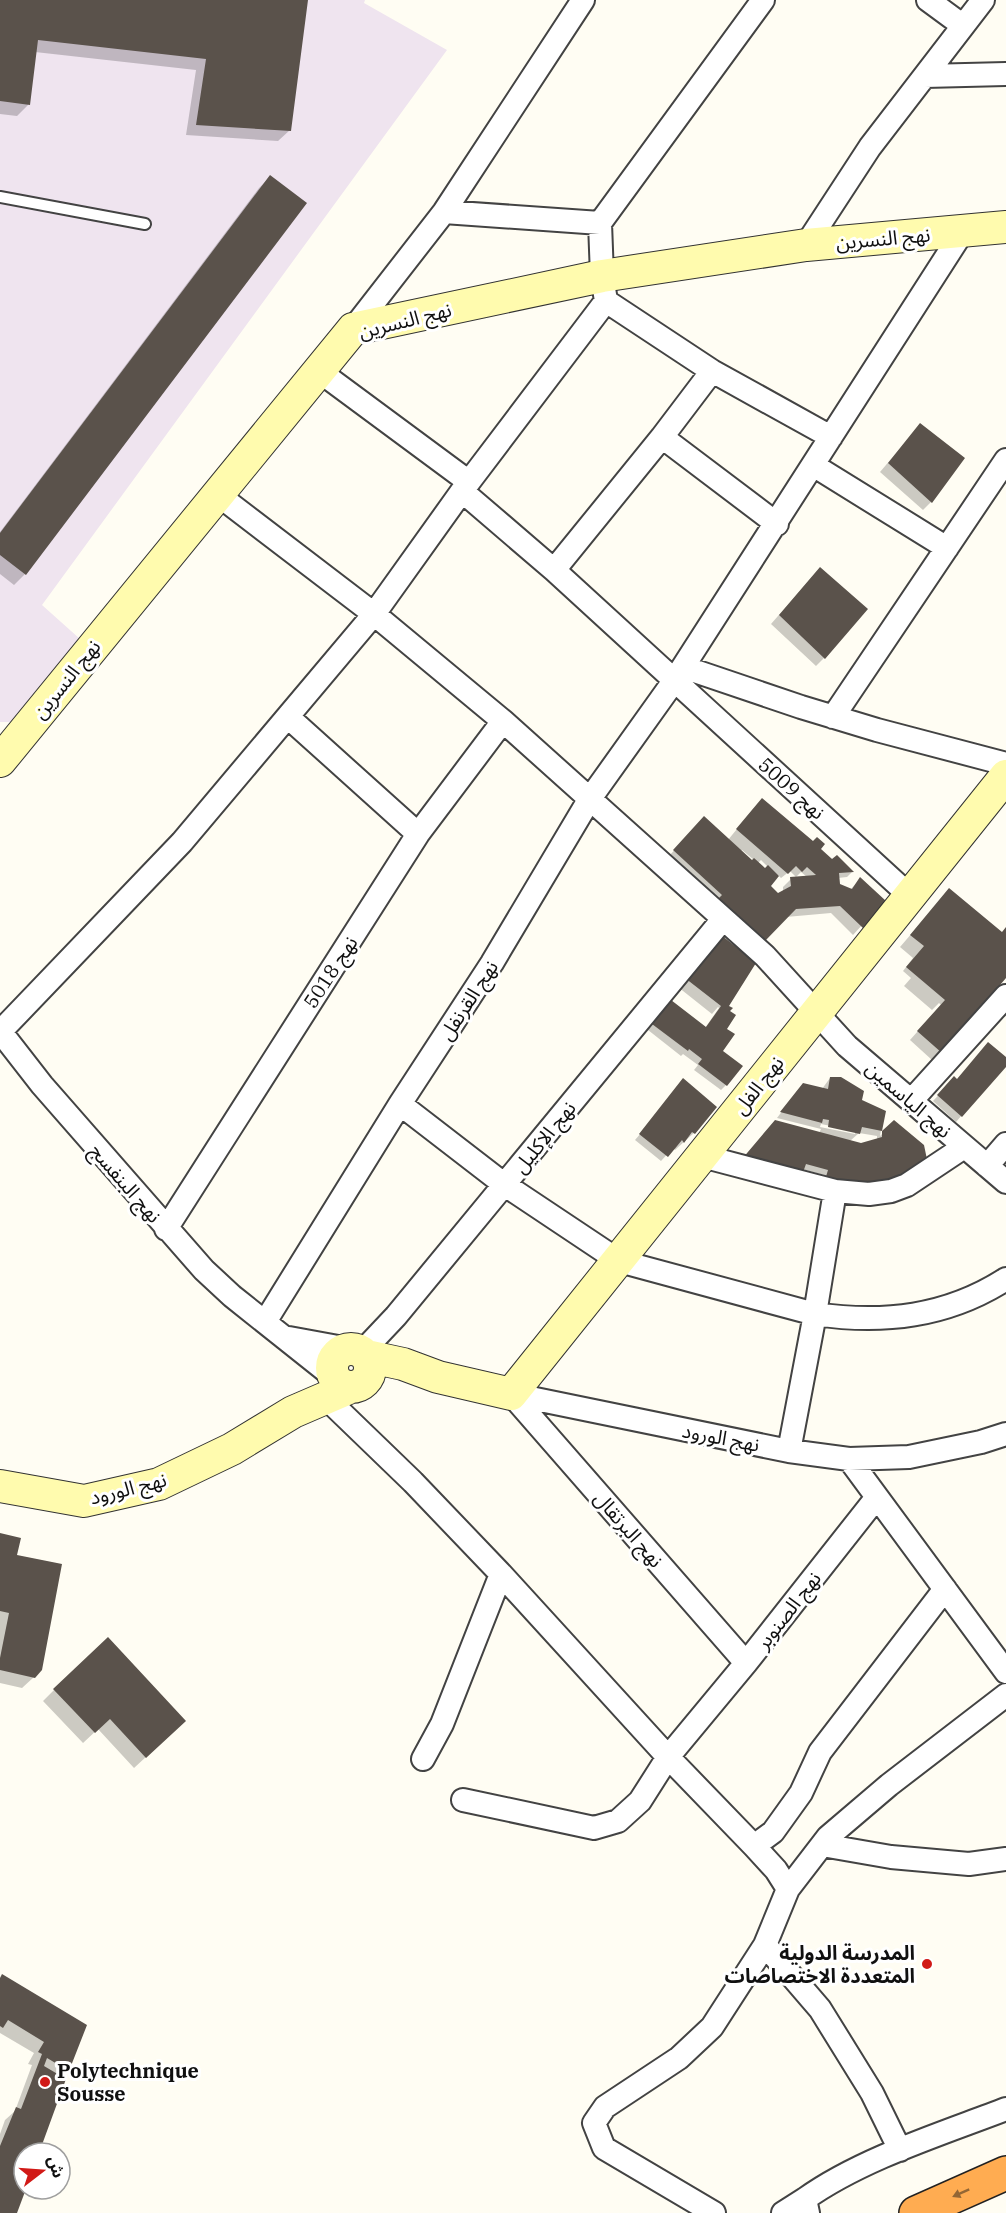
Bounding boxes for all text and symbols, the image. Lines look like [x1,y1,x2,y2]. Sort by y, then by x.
street label: نهج النسرين [835,220,932,258]
street label: نهج النسرين [356,295,455,347]
street label: نهج النسرين [26,634,108,726]
street label: نهج 5009 [751,751,831,827]
street label: نهج 5018 [297,931,365,1014]
street label: نهج القرنفل [432,955,506,1046]
street label: نهج الفل [727,1050,791,1121]
street label: نهج الياسمين [859,1054,958,1145]
street label: نهج الإكليل [506,1095,583,1180]
street label: نهج البنفسج [83,1138,168,1230]
street label: نهج الورود [680,1416,762,1460]
street label: نهج الورود [87,1465,170,1513]
street label: نهج البرتقال [587,1485,670,1574]
street label: نهج الصنوبر [749,1566,828,1656]
place label: المدرسة الدولية المتعددة الاختصاصات [724,1939,915,1989]
marker: المدرسة الدولية المتعددة الاختصاصات [920,1957,934,1971]
place label: Polytechnique Sousse [57,2057,199,2107]
marker: Polytechnique Sousse [38,2075,52,2089]
north arrow [12,2141,72,2201]
text: ش [44,2153,69,2180]
one-way arrow [953,2188,970,2197]

